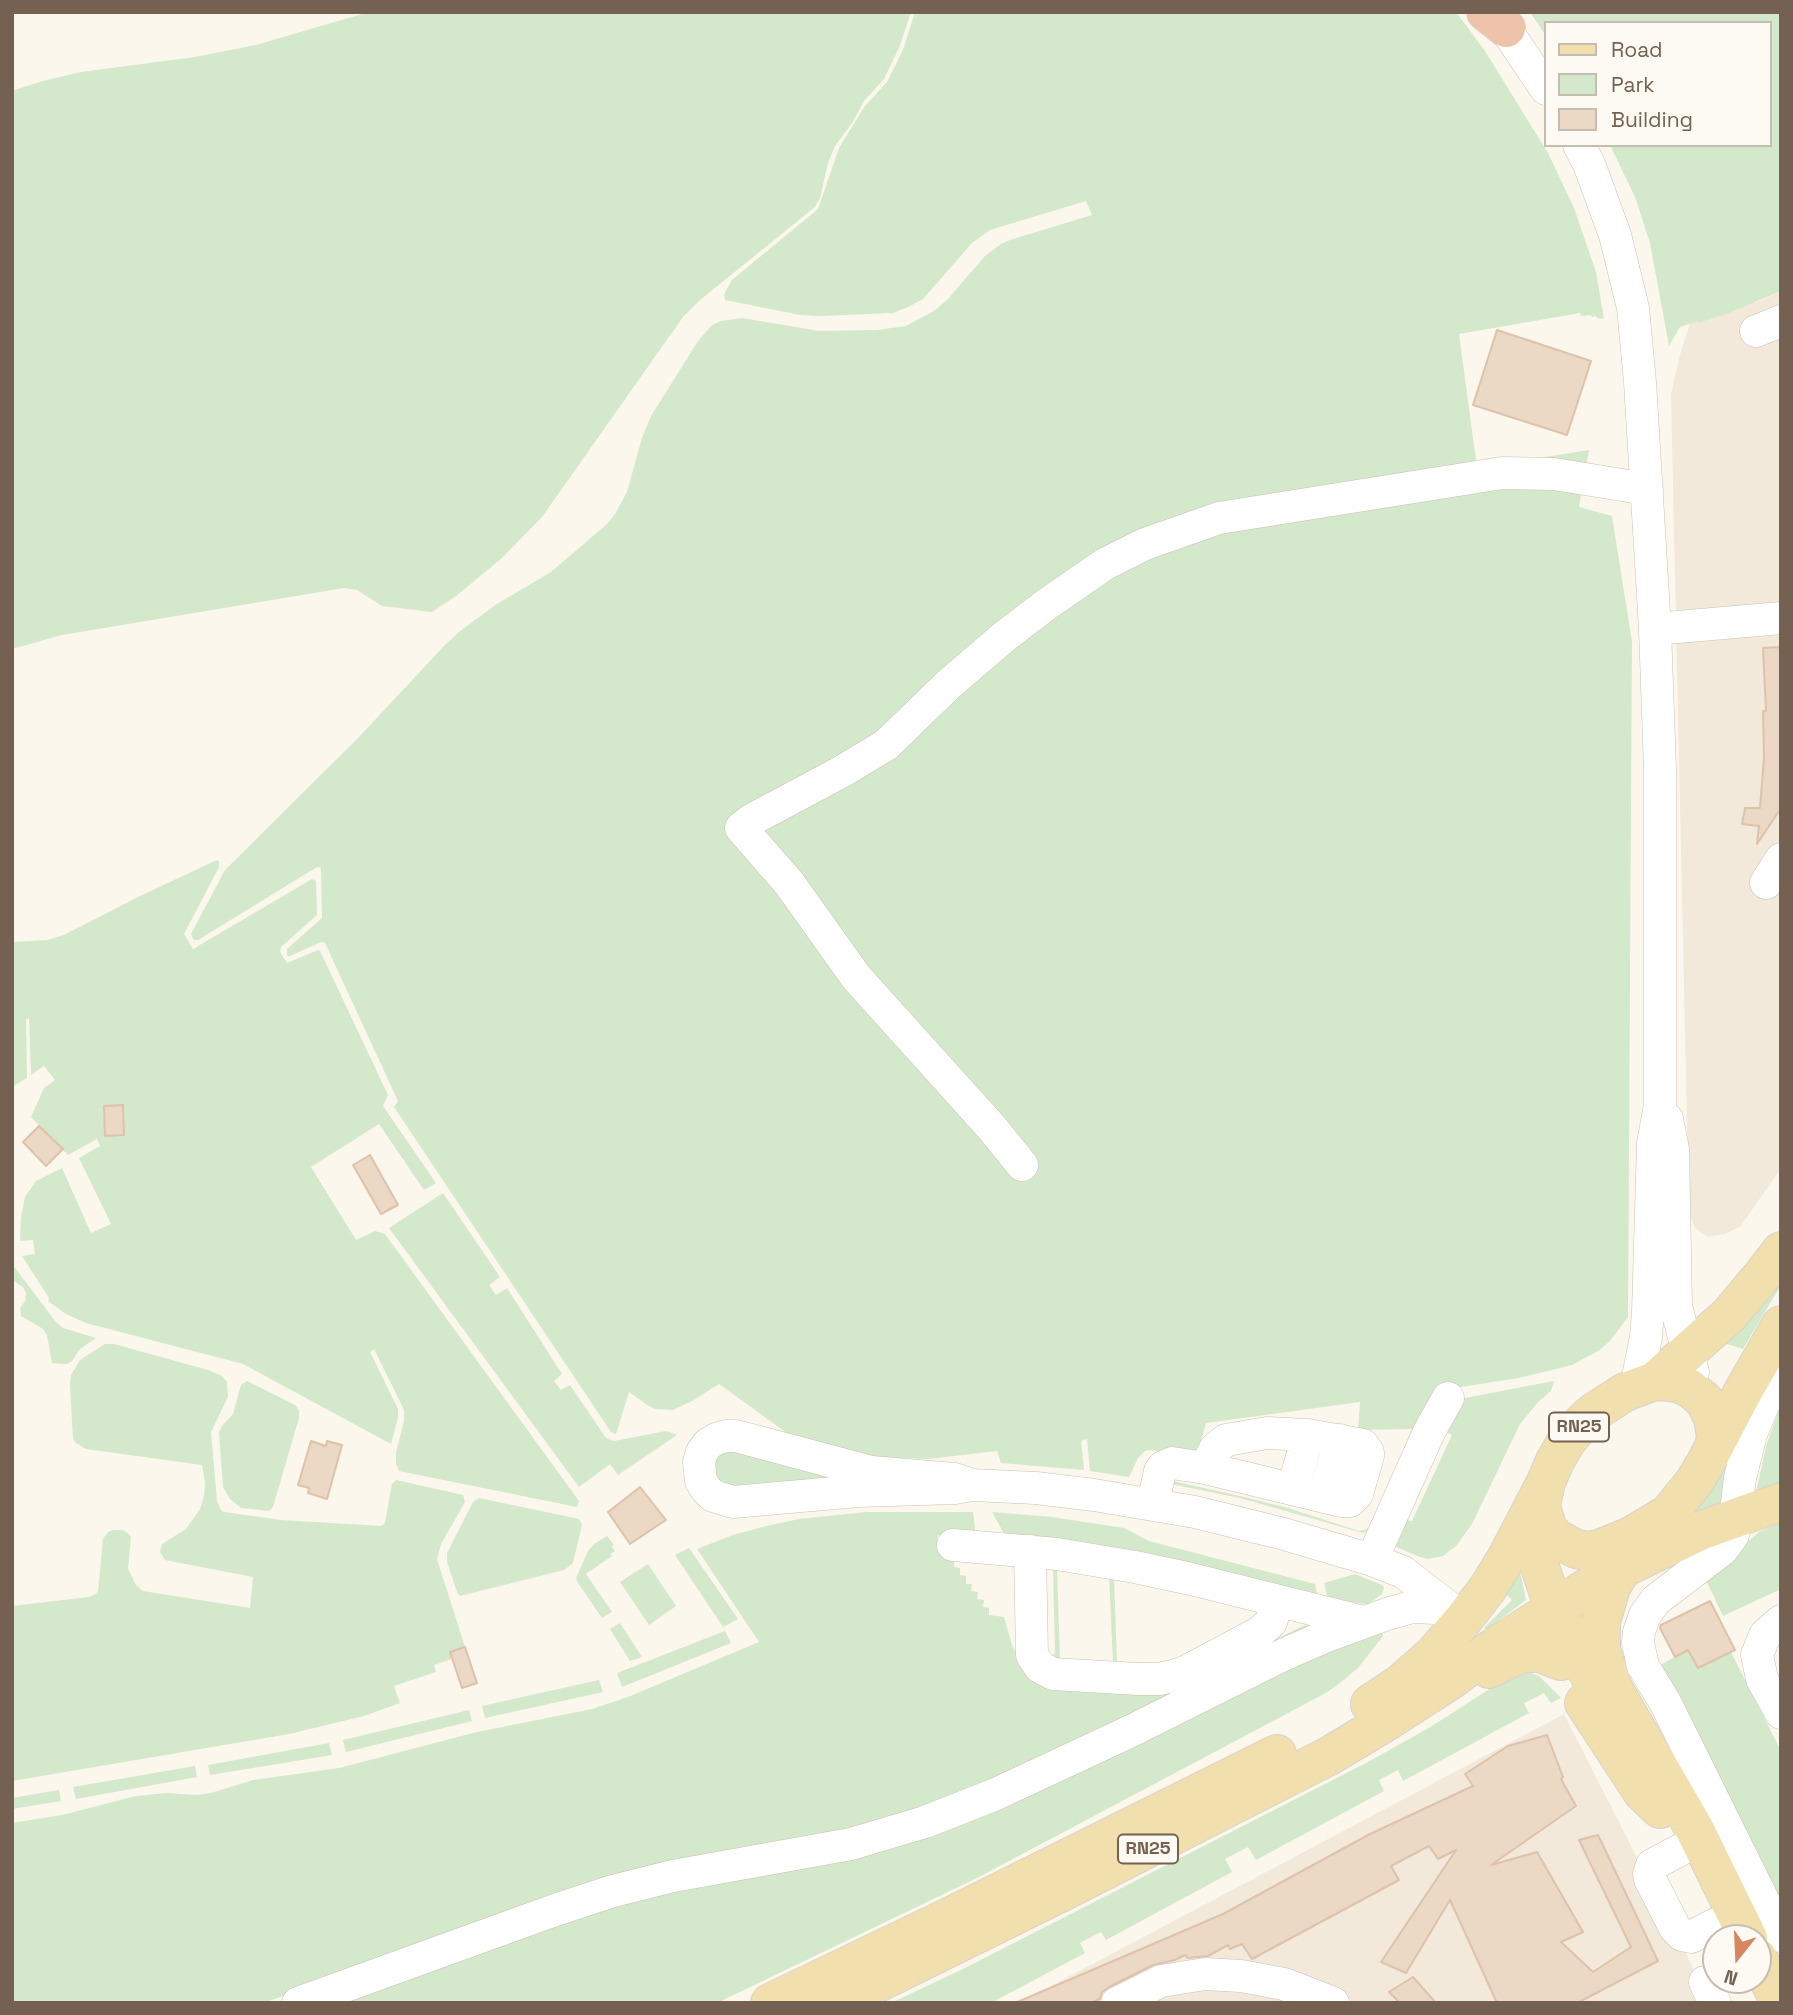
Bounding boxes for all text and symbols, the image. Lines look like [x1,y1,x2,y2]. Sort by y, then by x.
legend [1545,21,1772,147]
text: Road [1611,36,1663,63]
text: Park [1611,71,1655,98]
text: Building [1611,106,1693,133]
road number: RN25 [1549,1412,1609,1442]
road number: RN25 [1118,1835,1178,1864]
north arrow [1702,1924,1772,1994]
text: N [1721,1964,1741,1991]

